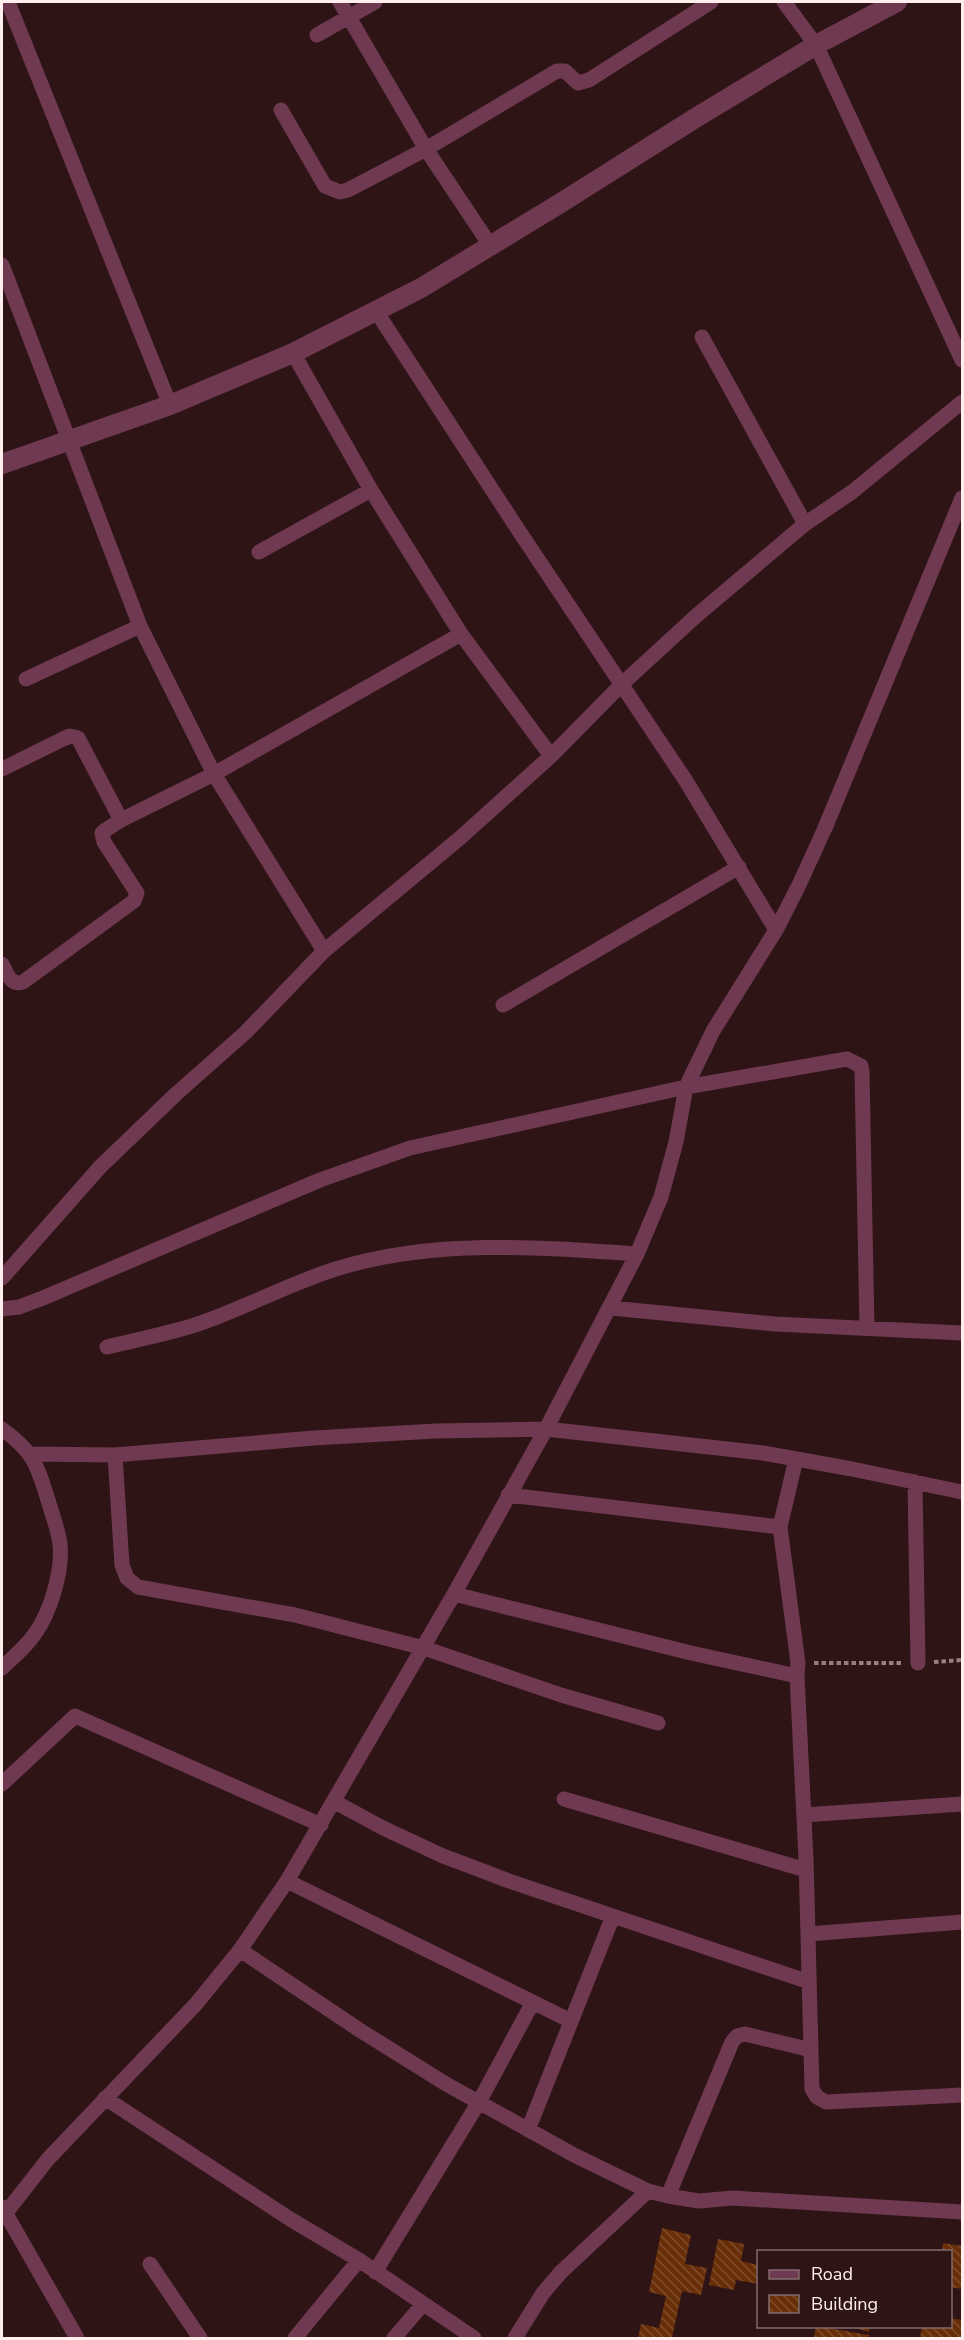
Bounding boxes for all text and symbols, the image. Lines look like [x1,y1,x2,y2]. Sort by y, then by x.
legend [757,2250,952,2328]
text: Road [811,2262,853,2286]
text: Building [811,2292,878,2316]

